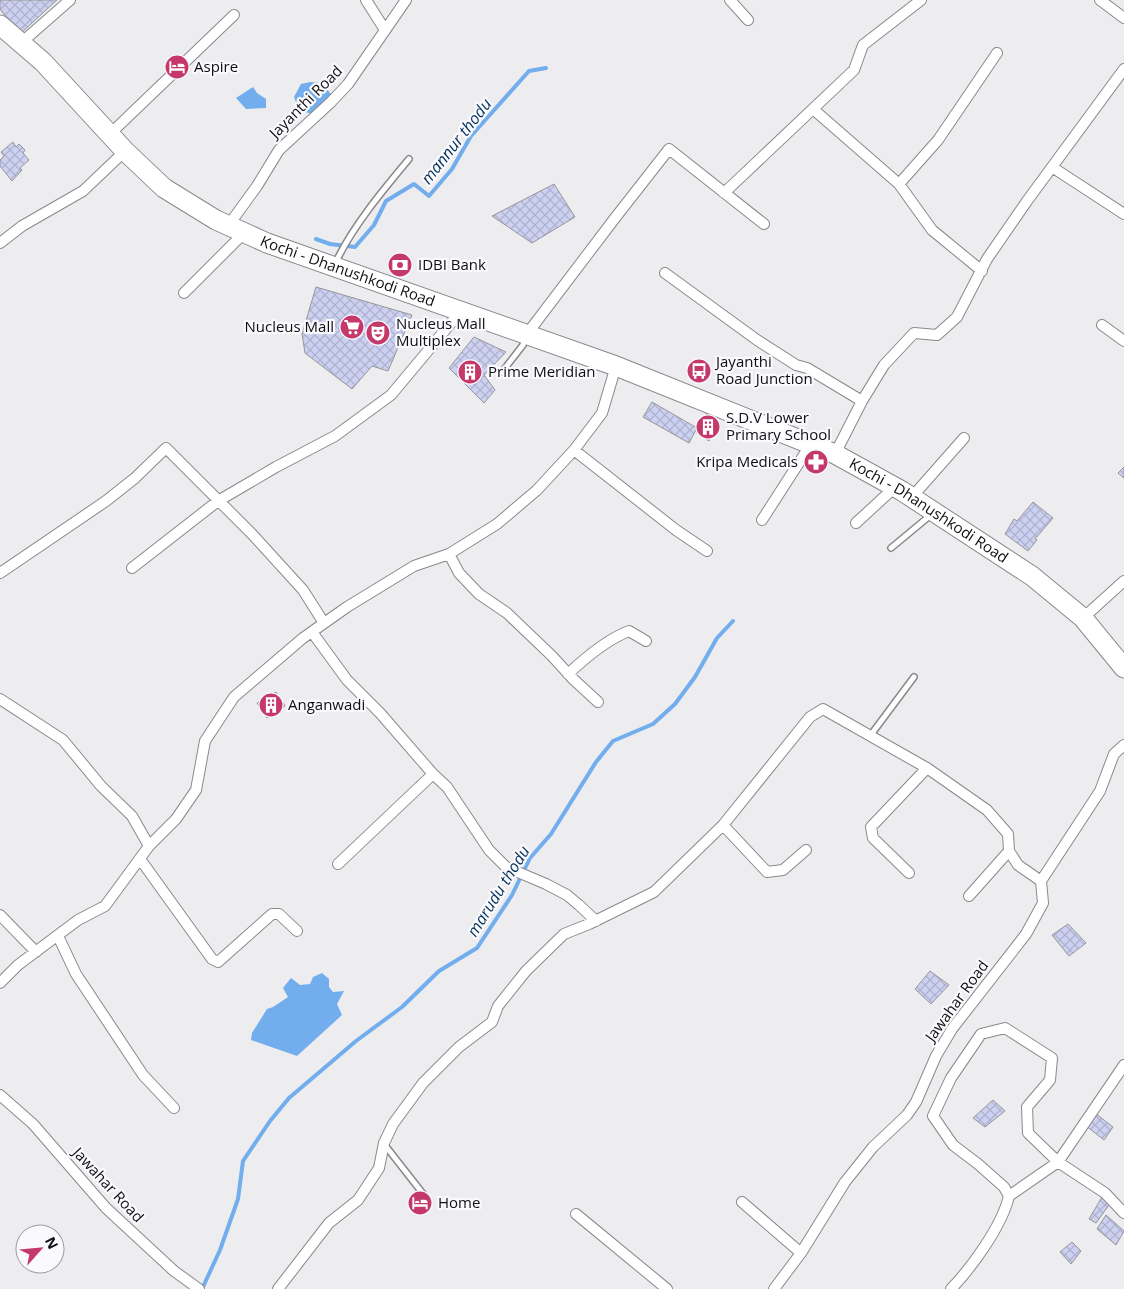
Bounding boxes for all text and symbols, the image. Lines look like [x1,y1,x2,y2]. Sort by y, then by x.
hotel icon: Aspire [164,54,190,80]
place label: Aspire [194,56,238,76]
street label: Jayanthi Road [263,60,346,144]
water label: mannur thodu [416,94,496,188]
street label: Kochi - Dhanushkodi Road [257,230,438,310]
bank icon: IDBI Bank [387,252,413,278]
place label: IDBI Bank [418,254,486,274]
place label: Nucleus Mall Multiplex [396,313,486,350]
supermarket icon: Nucleus Mall [339,314,365,340]
place label: Nucleus Mall [244,316,334,336]
theatre icon: Nucleus Mall Multiplex [365,320,391,346]
place label: Jayanthi Road Junction [714,351,813,388]
bus stop icon: Jayanthi Road Junction [686,358,712,384]
building icon: Prime Meridian [457,359,483,385]
place label: Prime Meridian [488,361,595,381]
place label: S.D.V Lower Primary School [726,407,831,444]
building icon: S.D.V Lower Primary School [695,414,721,440]
pharmacy icon: Kripa Medicals [803,449,829,475]
place label: Kripa Medicals [696,451,798,471]
street label: Kochi - Dhanushkodi Road [846,453,1013,567]
building icon: Anganwadi [258,692,284,718]
place label: Anganwadi [288,694,365,714]
water label: marudu thodu [461,841,535,941]
street label: Jawahar Road [919,956,992,1047]
street label: Jawahar Road [67,1141,149,1226]
hotel icon: Home [407,1190,433,1216]
place label: Home [438,1192,480,1212]
north arrow [15,1224,65,1274]
text: N [41,1233,63,1252]

